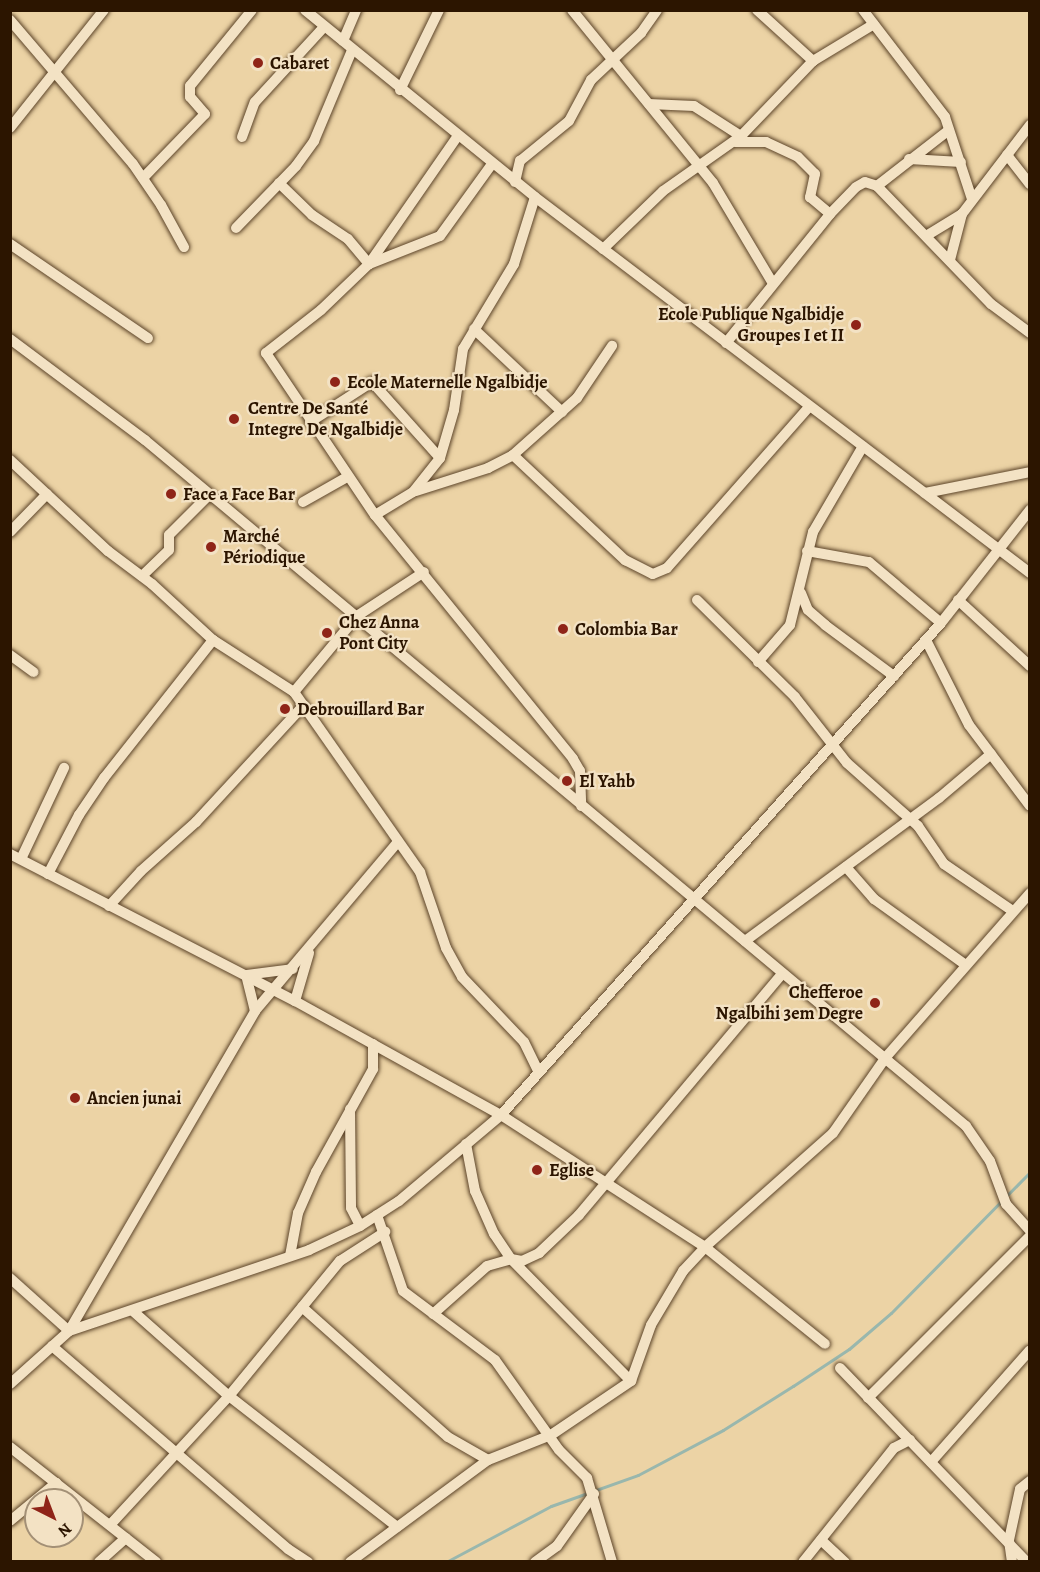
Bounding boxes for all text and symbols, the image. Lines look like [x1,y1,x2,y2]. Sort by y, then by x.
place label: Cabaret [270,52,329,74]
marker: Cabaret [251,56,265,70]
place label: Ecole Publique Ngalbidje Groupes I et II [658,304,844,346]
marker: Ecole Publique Ngalbidje Groupes I et II [849,318,863,332]
place label: Ecole Maternelle Ngalbidje [347,371,548,393]
marker: Ecole Maternelle Ngalbidje [328,375,342,389]
place label: Centre De Santé Integre De Ngalbidje [248,398,403,440]
marker: Centre De Santé Integre De Ngalbidje [225,410,243,428]
place label: Face a Face Bar [183,483,295,505]
marker: Face a Face Bar [164,487,178,501]
place label: Marché Périodique [223,526,305,568]
marker: Marché Périodique [204,540,218,554]
place label: Chez Anna Pont City [339,612,419,654]
place label: Colombia Bar [575,618,678,640]
marker: Colombia Bar [556,622,570,636]
marker: Chez Anna Pont City [320,626,334,640]
place label: Debrouillard Bar [297,698,424,720]
marker: Debrouillard Bar [278,702,292,716]
place label: El Yahb [579,770,635,792]
marker: El Yahb [560,774,574,788]
place label: Chefferoe Ngalbihi 3em Degre [716,982,863,1024]
marker: Chefferoe Ngalbihi 3em Degre [868,996,882,1010]
place label: Ancien junai [87,1087,181,1109]
marker: Ancien junai [68,1091,82,1105]
place label: Eglise [549,1159,594,1181]
marker: Eglise [530,1163,544,1177]
north arrow [24,1488,84,1548]
text: N [53,1518,76,1542]

